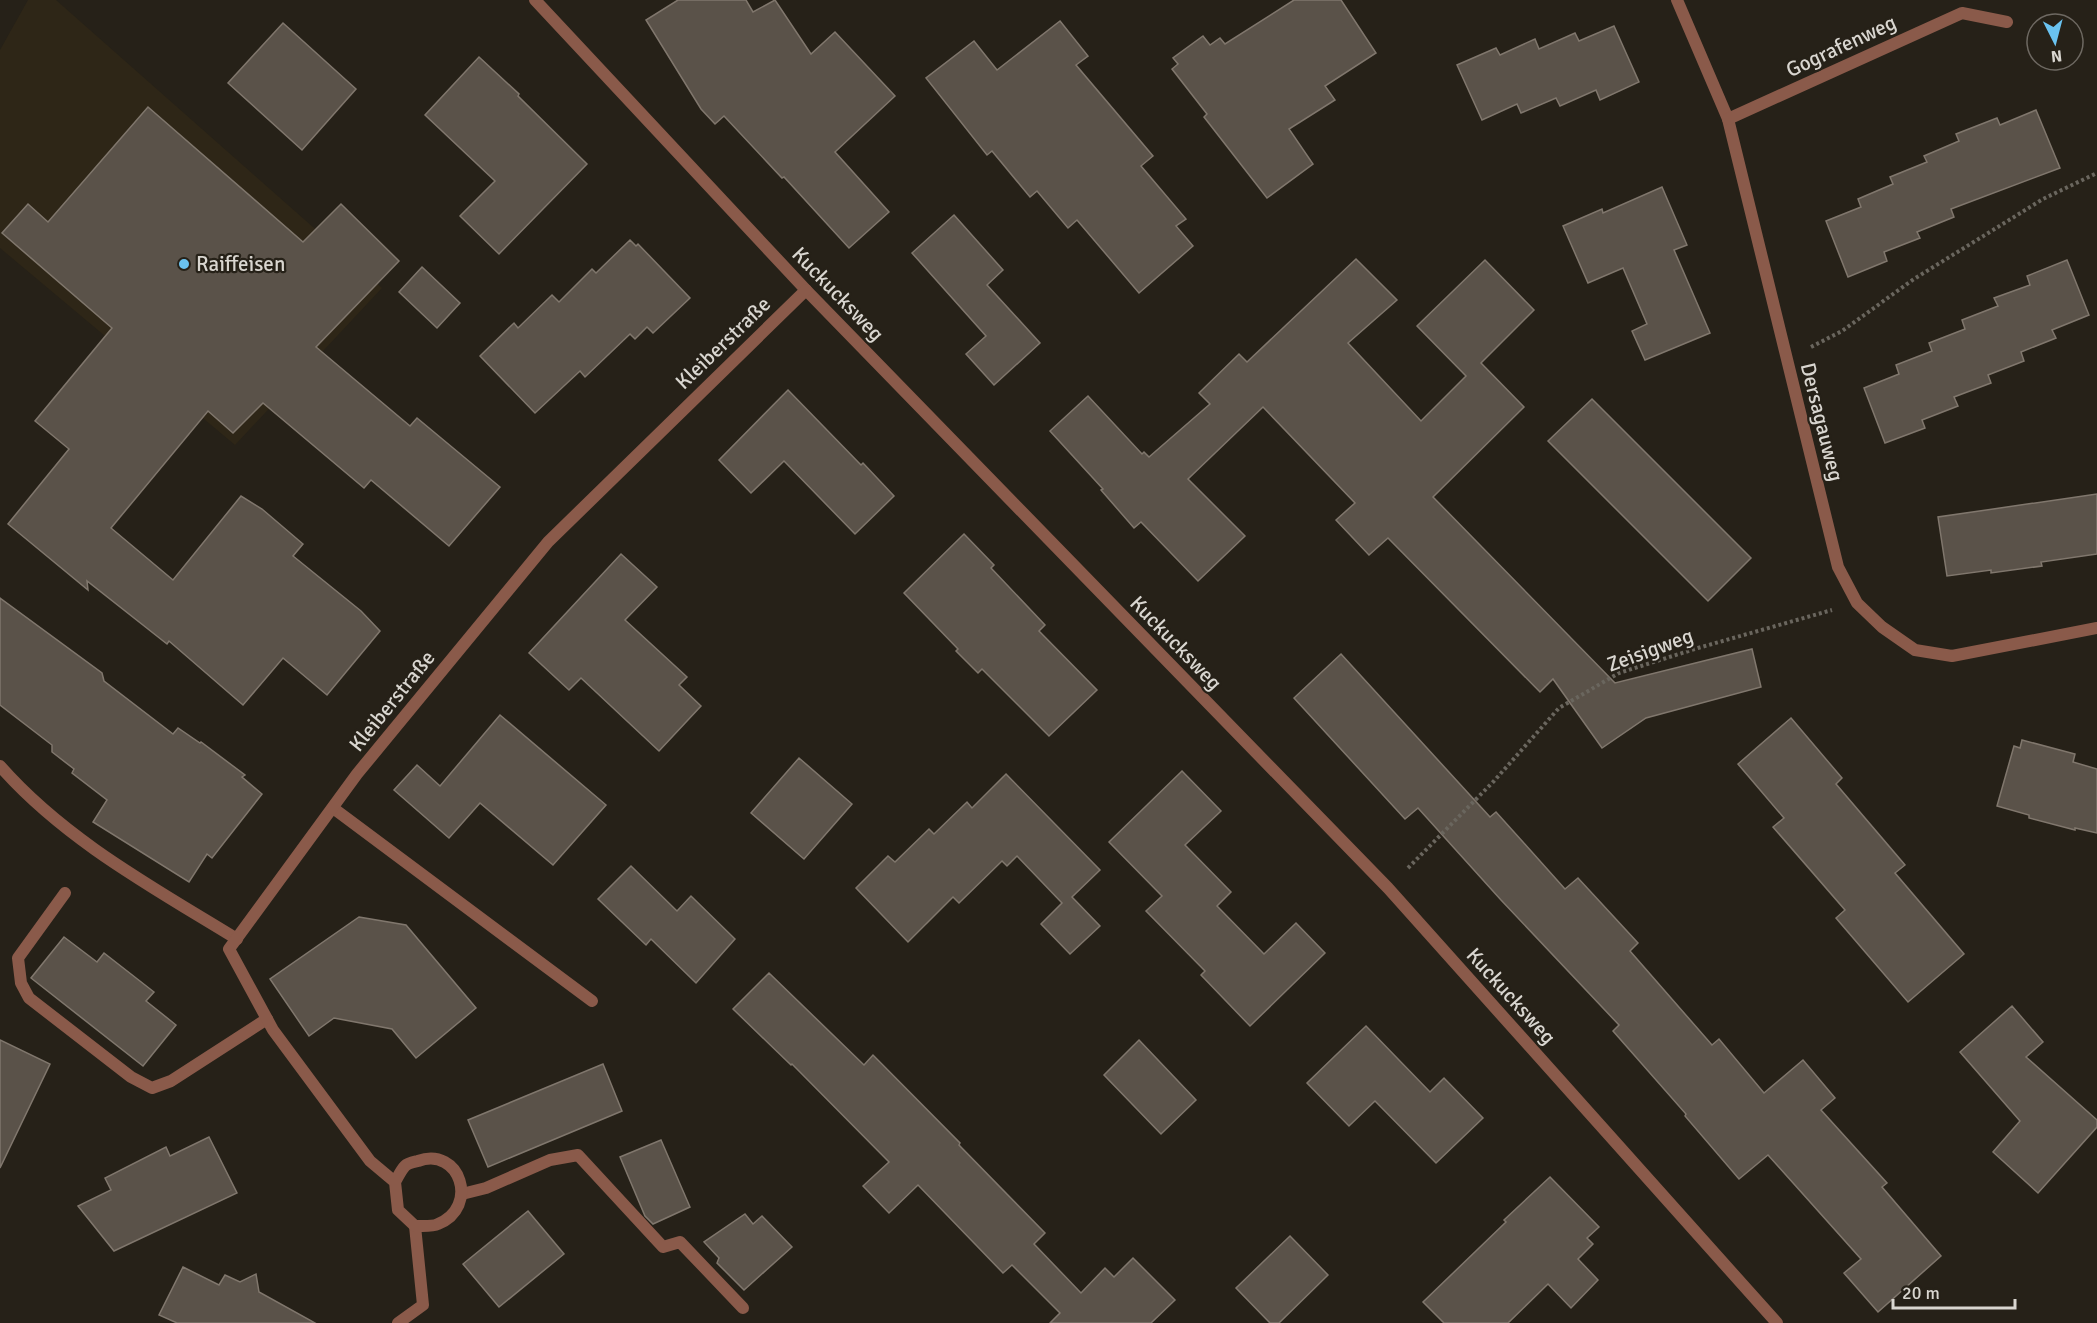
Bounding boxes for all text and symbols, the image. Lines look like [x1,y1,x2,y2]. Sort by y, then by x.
street label: Gografenweg [1782,9,1900,83]
north arrow [2025,12,2085,72]
text: N [2050,45,2063,66]
street label: Kuckucksweg [787,241,889,347]
place label: Raiffeisen [196,251,285,277]
marker: Raiffeisen [177,257,191,271]
street label: Kleiberstraße [670,291,776,395]
street label: Dersagauweg [1795,360,1849,484]
street label: Kuckucksweg [1125,590,1227,696]
street label: Zeisigweg [1603,622,1697,678]
street label: Kleiberstraße [343,645,441,757]
street label: Kuckucksweg [1461,942,1561,1050]
scale bar [1893,1272,2014,1310]
text: 20 m [1902,1282,1940,1304]

